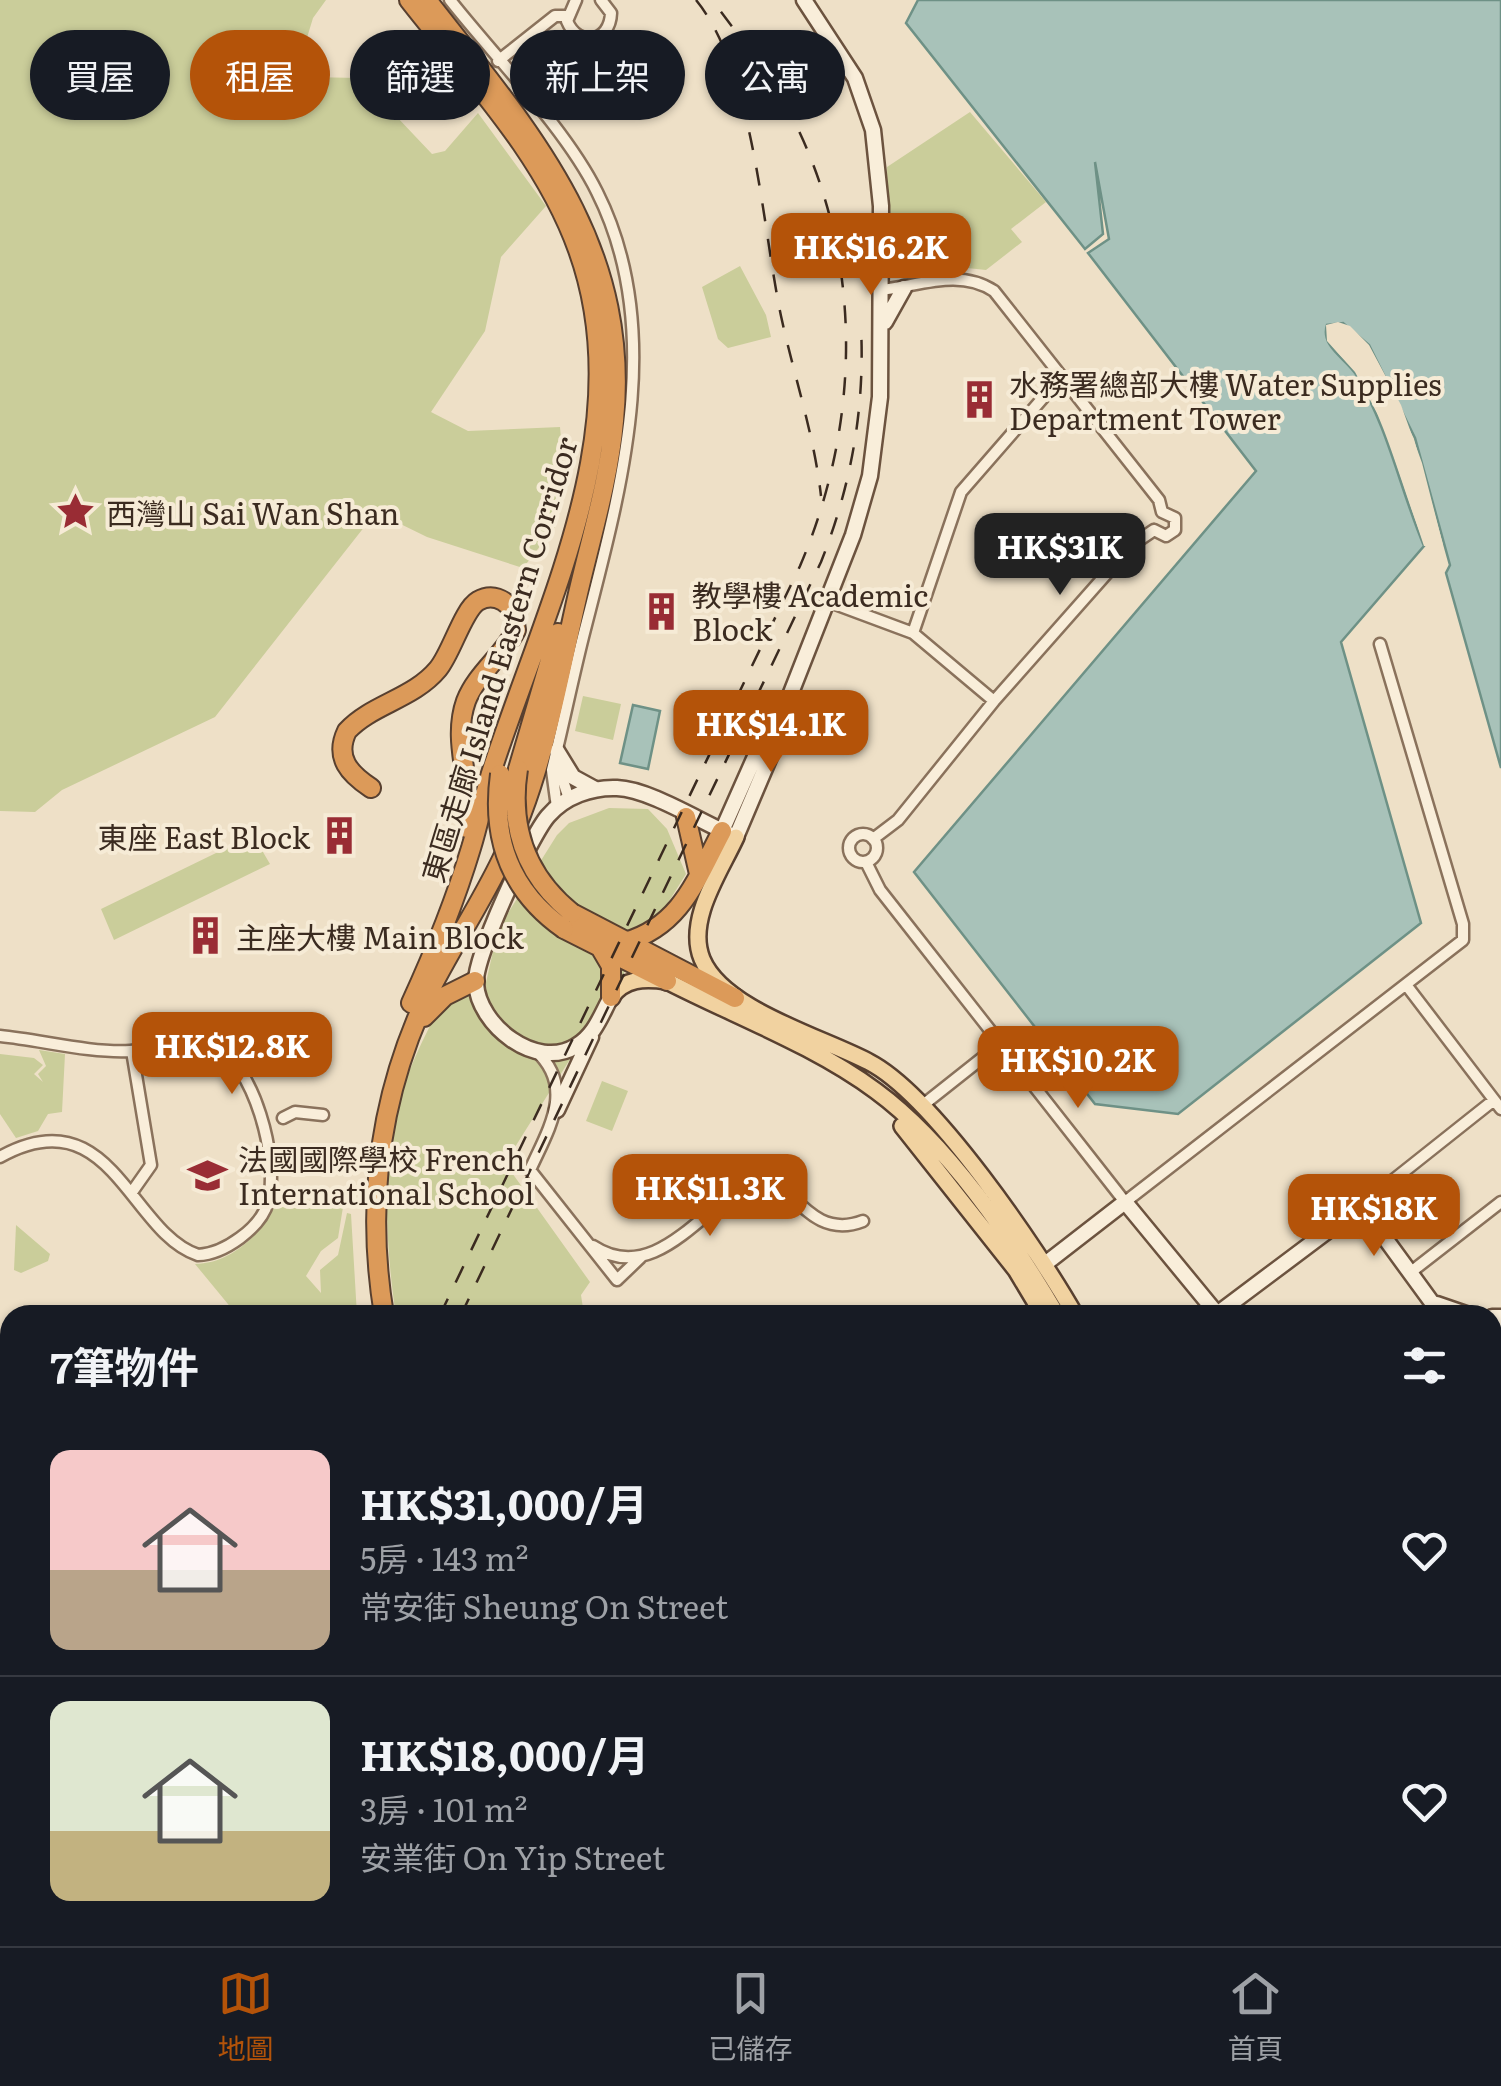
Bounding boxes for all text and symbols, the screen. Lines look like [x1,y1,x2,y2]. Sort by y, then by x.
chip: 買屋 [30,30,170,120]
chip: 租屋 [190,30,330,120]
chip: 篩選 [350,30,490,120]
chip: 新上架 [510,30,685,120]
chip: 公寓 [705,30,845,120]
pin: HK$16.2K [768,213,974,298]
text: HK$16.2K [793,221,949,269]
place label: 水務署總部大樓 Water Supplies Department Tower [1009,361,1442,439]
building icon: 水務署總部大樓 Water Supplies Department Tower [958,379,1000,421]
street label: 東區走廊 Island Eastern Corridor [409,431,587,887]
place label: 西灣山 Sai Wan Shan [106,490,399,534]
place icon: 西灣山 Sai Wan Shan [55,491,97,533]
pin: HK$31K [979,513,1141,598]
text: HK$31K [996,521,1124,569]
place label: 教學樓 Academic Block [692,572,928,650]
building icon: 教學樓 Academic Block [641,590,683,632]
pin: HK$14.1K [668,690,874,775]
text: HK$14.1K [695,698,847,746]
place label: 東座 East Block [97,814,311,858]
building icon: 東座 East Block [319,815,361,857]
place label: 主座大樓 Main Block [236,914,524,958]
building icon: 主座大樓 Main Block [185,915,227,957]
pin: HK$12.8K [129,1012,335,1097]
text: HK$12.8K [154,1020,310,1068]
pin: HK$10.2K [975,1026,1181,1111]
text: HK$10.2K [1000,1034,1156,1082]
place label: 法國國際學校 French International School [238,1136,534,1214]
school or university icon: 法國國際學校 French International School [187,1154,229,1196]
pin: HK$11.3K [607,1154,813,1239]
text: HK$11.3K [634,1162,786,1210]
pin: HK$18K [1293,1174,1455,1259]
text: HK$18K [1310,1182,1438,1230]
text: 7筆物件 [50,1334,199,1396]
icon: filters [1397,1338,1452,1393]
text: HK$31,000/月 [360,1471,648,1533]
icon: home [130,1490,250,1610]
icon: heart [1397,1523,1452,1578]
text: 5房 · 143 m² [360,1533,529,1581]
text: 常安街 Sheung On Street [360,1581,728,1629]
text: HK$18,000/月 [360,1722,649,1784]
icon: home [130,1741,250,1861]
icon: heart [1397,1774,1452,1829]
text: 3房 · 101 m² [360,1784,528,1832]
text: 安業街 On Yip Street [360,1832,665,1880]
tab: 地圖 [217,1966,274,2068]
tab: 已儲存 [708,1966,793,2068]
tab: 首頁 [1227,1966,1284,2068]

